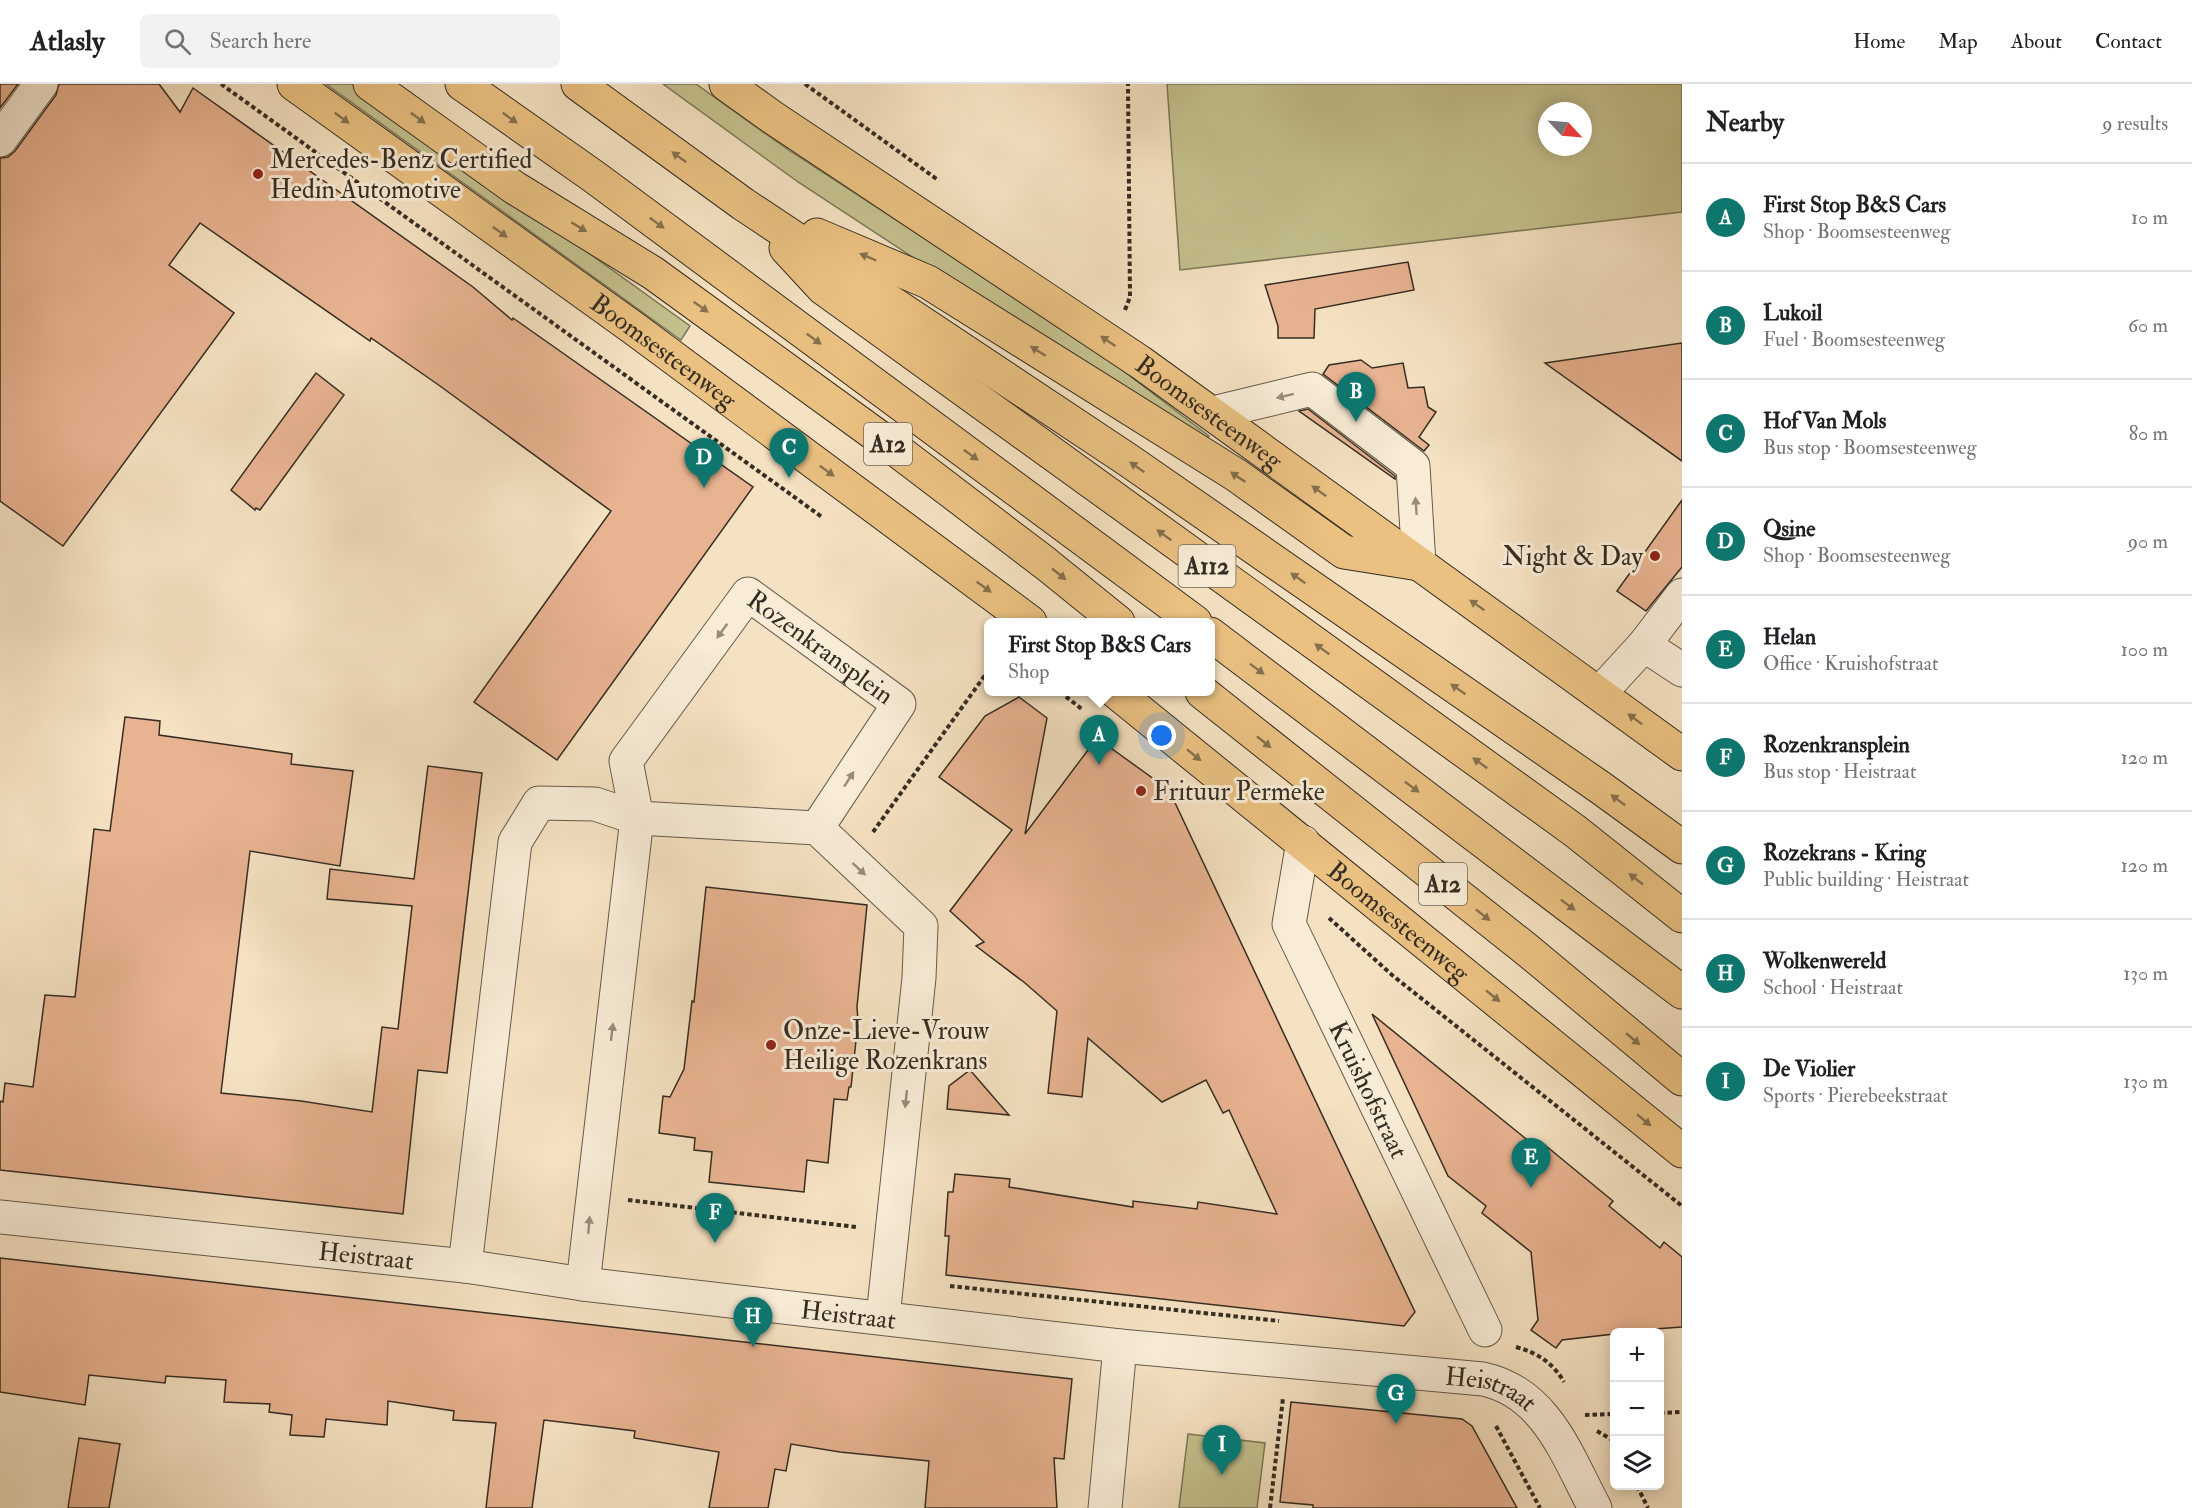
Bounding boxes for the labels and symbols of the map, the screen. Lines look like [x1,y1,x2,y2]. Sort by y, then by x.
north arrow [1538,102,1592,156]
one-way arrow [333,112,349,124]
one-way arrow [409,112,425,124]
one-way arrow [501,112,517,124]
place label: Mercedes-Benz Certified Hedin Automotive [270,144,533,206]
one-way arrow [671,151,687,163]
marker: Mercedes-Benz Certified Hedin Automotive [251,167,265,181]
one-way arrow [650,217,665,229]
one-way arrow [571,222,587,233]
one-way arrow [492,226,508,238]
one-way arrow [858,252,876,262]
street label: Boomsesteenweg [584,287,744,417]
one-way arrow [692,301,708,313]
one-way arrow [806,333,822,345]
one-way arrow [1101,335,1117,347]
one-way arrow [1030,346,1046,357]
street label: Boomsesteenweg [1129,349,1289,477]
pin: B [1336,372,1376,422]
one-way arrow [1276,391,1294,401]
road number: A12 [864,423,912,465]
pin: C [770,428,808,478]
pin: D [684,438,724,488]
one-way arrow [962,449,978,461]
one-way arrow [1129,462,1145,473]
one-way arrow [819,465,834,477]
one-way arrow [1231,471,1247,483]
one-way arrow [1311,485,1326,497]
one-way arrow [1411,496,1421,515]
one-way arrow [1156,529,1171,541]
place label: Night & Day [1503,541,1644,573]
road number: A112 [1178,545,1236,587]
marker: Night & Day [1648,549,1662,563]
one-way arrow [1051,568,1067,581]
one-way arrow [1290,572,1306,584]
one-way arrow [976,581,991,593]
street label: Rozenkransplein [741,584,900,712]
one-way arrow [1469,599,1485,611]
one-way arrow [716,622,728,638]
one-way arrow [1314,643,1329,655]
one-way arrow [1249,663,1264,675]
one-way arrow [1450,684,1466,695]
one-way arrow [1627,712,1643,725]
pin: A [1080,716,1118,765]
your location [1147,721,1176,750]
one-way arrow [1256,735,1271,748]
one-way arrow [1187,748,1202,760]
one-way arrow [1472,757,1487,769]
one-way arrow [844,771,855,787]
place label: Frituur Permeke [1153,776,1325,808]
one-way arrow [1404,781,1420,793]
marker: Frituur Permeke [1134,784,1148,798]
one-way arrow [1610,794,1626,806]
street label: Boomsesteenweg [1321,855,1477,990]
one-way arrow [851,862,866,875]
road number: A12 [1419,863,1467,905]
one-way arrow [1628,873,1644,886]
one-way arrow [1560,898,1575,910]
one-way arrow [1475,909,1490,921]
one-way arrow [1485,990,1500,1002]
place label: Onze-Lieve-Vrouw Heilige Rozenkrans [783,1015,990,1077]
street label: Kruishofstraat [1321,1016,1415,1164]
one-way arrow [607,1022,616,1041]
one-way arrow [1626,1032,1641,1044]
marker: Onze-Lieve-Vrouw Heilige Rozenkrans [764,1038,778,1052]
one-way arrow [901,1089,911,1108]
one-way arrow [1636,1113,1652,1126]
pin: E [1512,1138,1550,1188]
pin: F [696,1194,734,1243]
one-way arrow [584,1216,594,1235]
street label: Heistraat [317,1236,415,1277]
street label: Heistraat [799,1294,898,1337]
pin: H [734,1298,772,1347]
street label: Heistraat [1444,1361,1543,1419]
pin: G [1376,1374,1416,1424]
pin: I [1202,1426,1242,1475]

